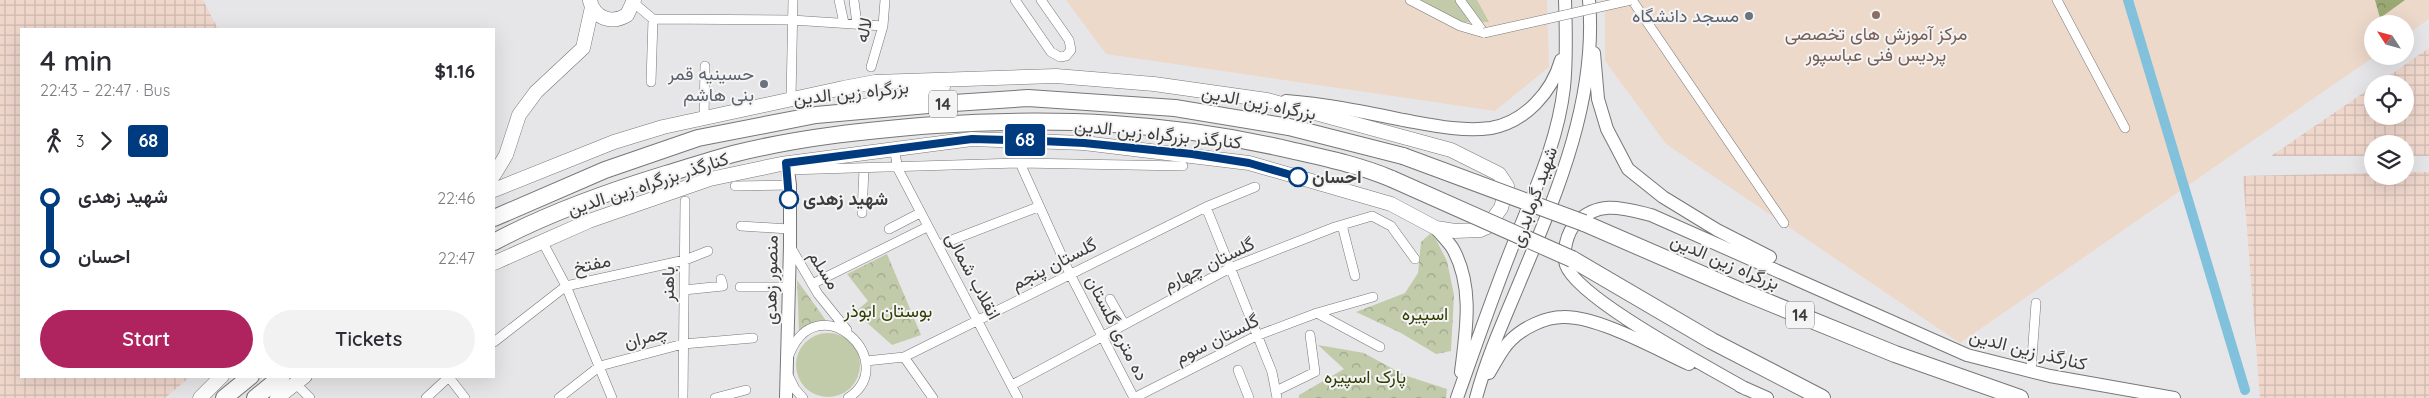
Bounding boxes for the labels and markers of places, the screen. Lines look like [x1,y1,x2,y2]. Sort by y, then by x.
place label: مسجد دانشگاه [1632,4,1739,27]
marker: مرکز آموزش های تخصصی پردیس فنی عباسپور [1870,9,1882,21]
marker: مسجد دانشگاه [1743,10,1755,22]
place label: مرکز آموزش های تخصصی پردیس فنی عباسپور [1785,22,1967,67]
place label: حسینیه قمر بنی هاشم [667,62,754,107]
marker: حسینیه قمر بنی هاشم [758,78,770,90]
place label: احسان [1312,165,1362,188]
marker: احسان [1288,167,1308,187]
place label: شهید زهدی [803,187,888,210]
marker: شهید زهدی [779,189,799,209]

